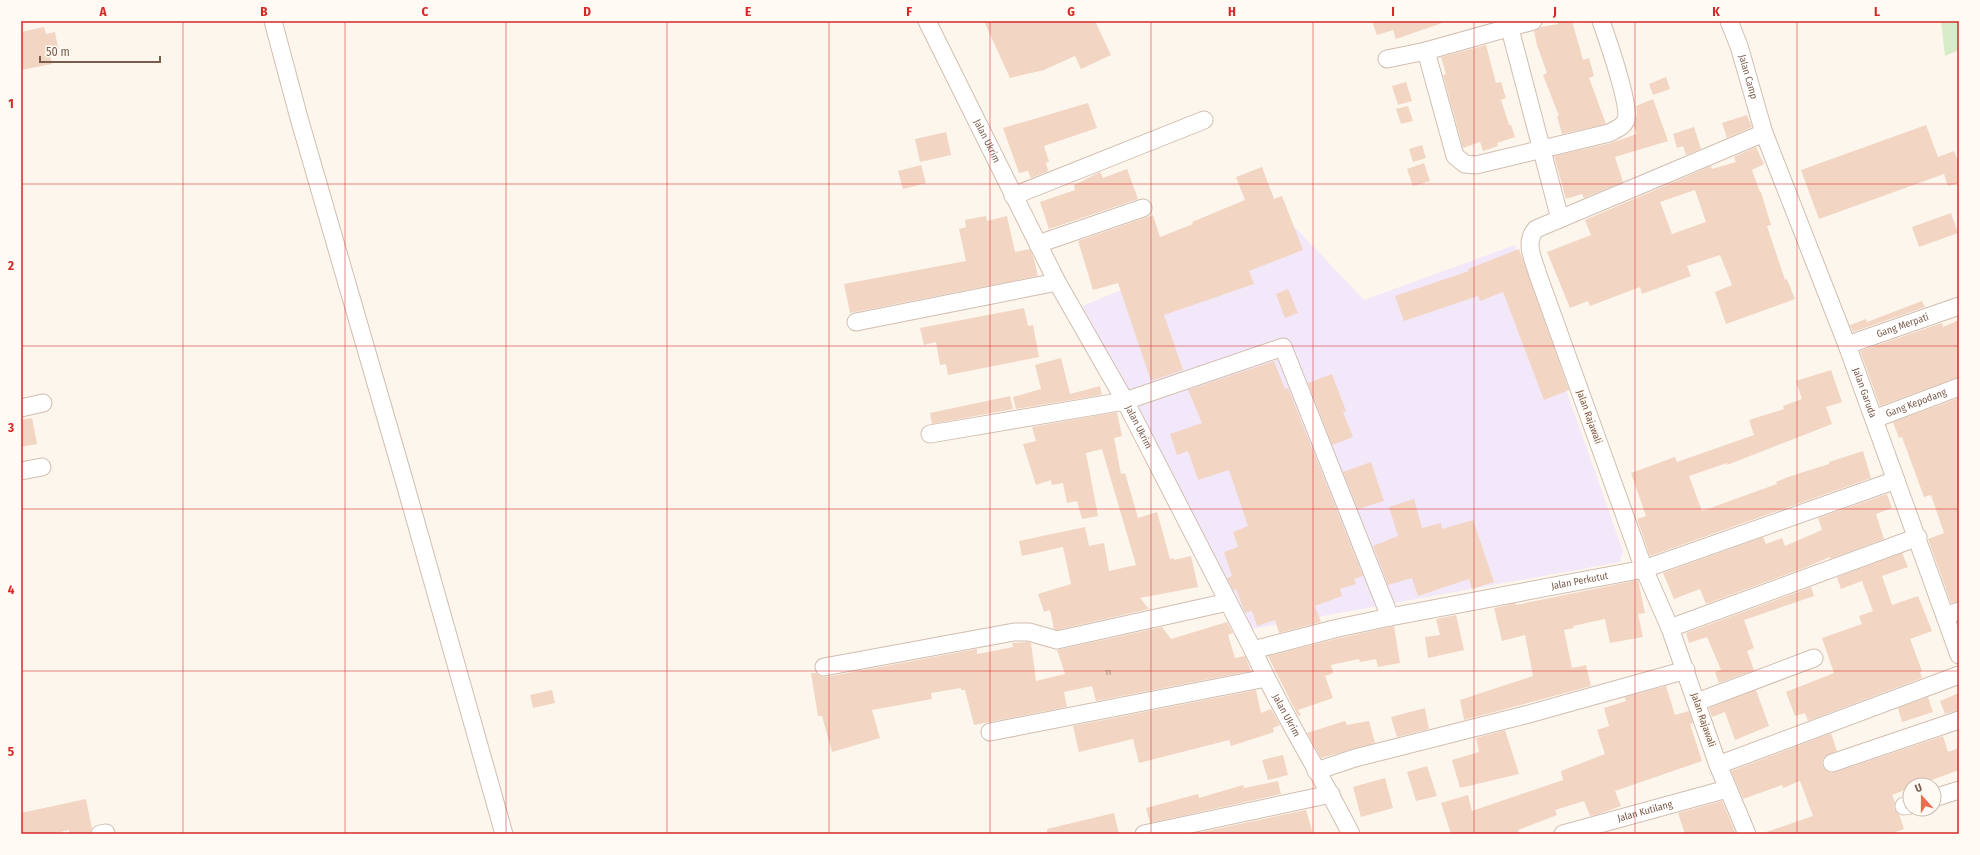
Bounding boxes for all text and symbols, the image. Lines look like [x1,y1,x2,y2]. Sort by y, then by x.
text: A [98,4,107,19]
text: B [260,4,268,19]
text: C [422,4,429,19]
text: D [583,4,591,19]
text: E [745,4,751,19]
text: F [906,4,912,19]
text: G [1067,4,1075,19]
text: H [1228,4,1236,19]
text: I [1391,4,1395,19]
text: J [1552,4,1557,19]
text: K [1712,4,1720,19]
text: L [1874,4,1880,19]
scale bar [40,38,160,64]
text: 50 m [46,45,70,59]
street label: Jalan Camp [1736,53,1760,100]
text: 1 [8,96,14,111]
street label: Jalan Ukrim [971,117,1003,165]
text: 2 [7,258,14,273]
street label: Gang Merpati [1875,311,1930,340]
street label: Jalan Garuda [1850,366,1879,420]
street label: Gang Kepodang [1884,386,1948,420]
street label: Jalan Rajawali [1574,388,1604,446]
street label: Jalan Ukrim [1122,403,1154,451]
text: 3 [7,420,14,435]
street label: Jalan Perkutut [1550,570,1610,592]
text: 4 [8,582,15,597]
house number: 11 [1105,668,1111,677]
street label: Jalan Rajawali [1688,691,1718,749]
street label: Jalan Ukrim [1270,692,1303,739]
text: 5 [8,744,14,759]
north arrow [1902,777,1942,817]
text: U [1913,781,1924,795]
street label: Jalan Kutilang [1616,798,1674,825]

